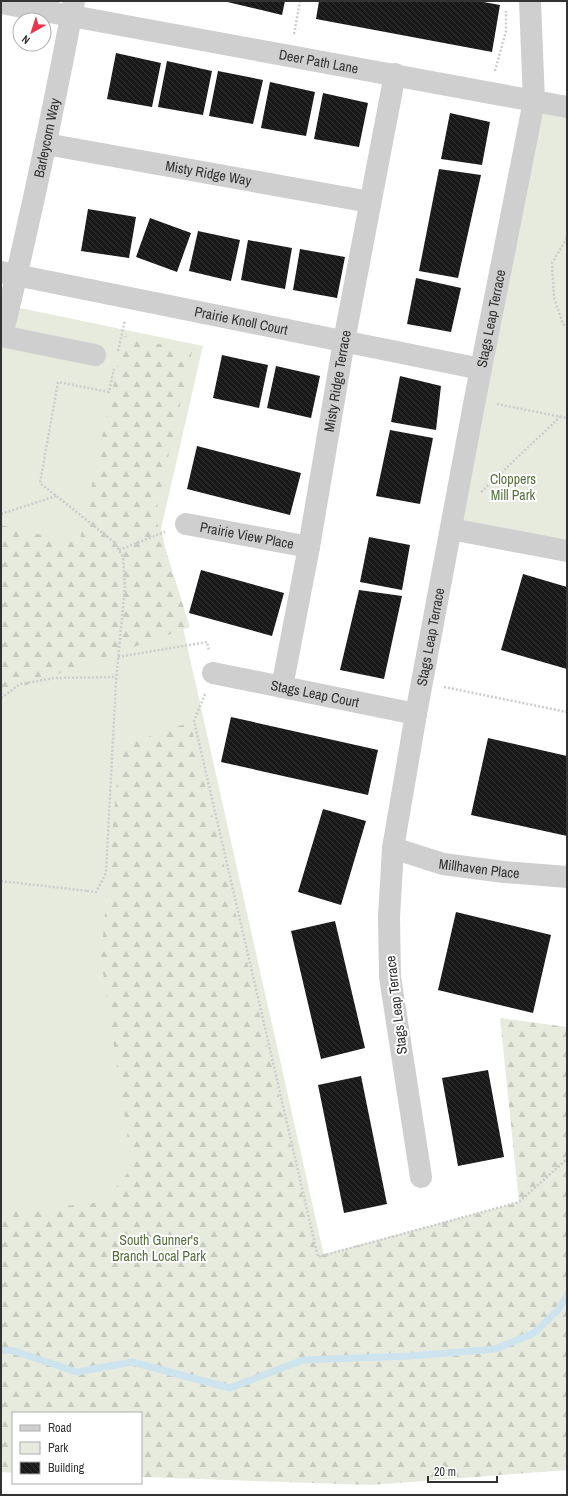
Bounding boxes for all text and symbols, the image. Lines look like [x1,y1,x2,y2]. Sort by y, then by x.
north arrow [12,12,52,52]
text: N [19,32,33,47]
street label: Deer Path Lane [277,45,360,78]
street label: Barleycorn Way [30,96,64,179]
street label: Misty Ridge Way [164,157,253,190]
street label: Stags Leap Terrace [472,268,509,369]
street label: Prairie Knoll Court [193,302,289,339]
street label: Misty Ridge Terrace [320,329,355,433]
park label: Cloppers Mill Park [490,470,536,504]
street label: Prairie View Place [199,518,295,553]
street label: Stags Leap Terrace [412,586,448,687]
street label: Stags Leap Court [269,676,361,711]
street label: Millhaven Place [438,855,520,882]
street label: Stags Leap Terrace [381,955,411,1055]
park label: South Gunner's Branch Local Park [112,1231,206,1265]
legend [12,1412,142,1484]
text: Road [48,1420,72,1436]
text: Park [48,1440,68,1456]
scale bar [428,1458,497,1484]
text: Building [48,1460,85,1476]
text: 20 m [434,1464,456,1480]

